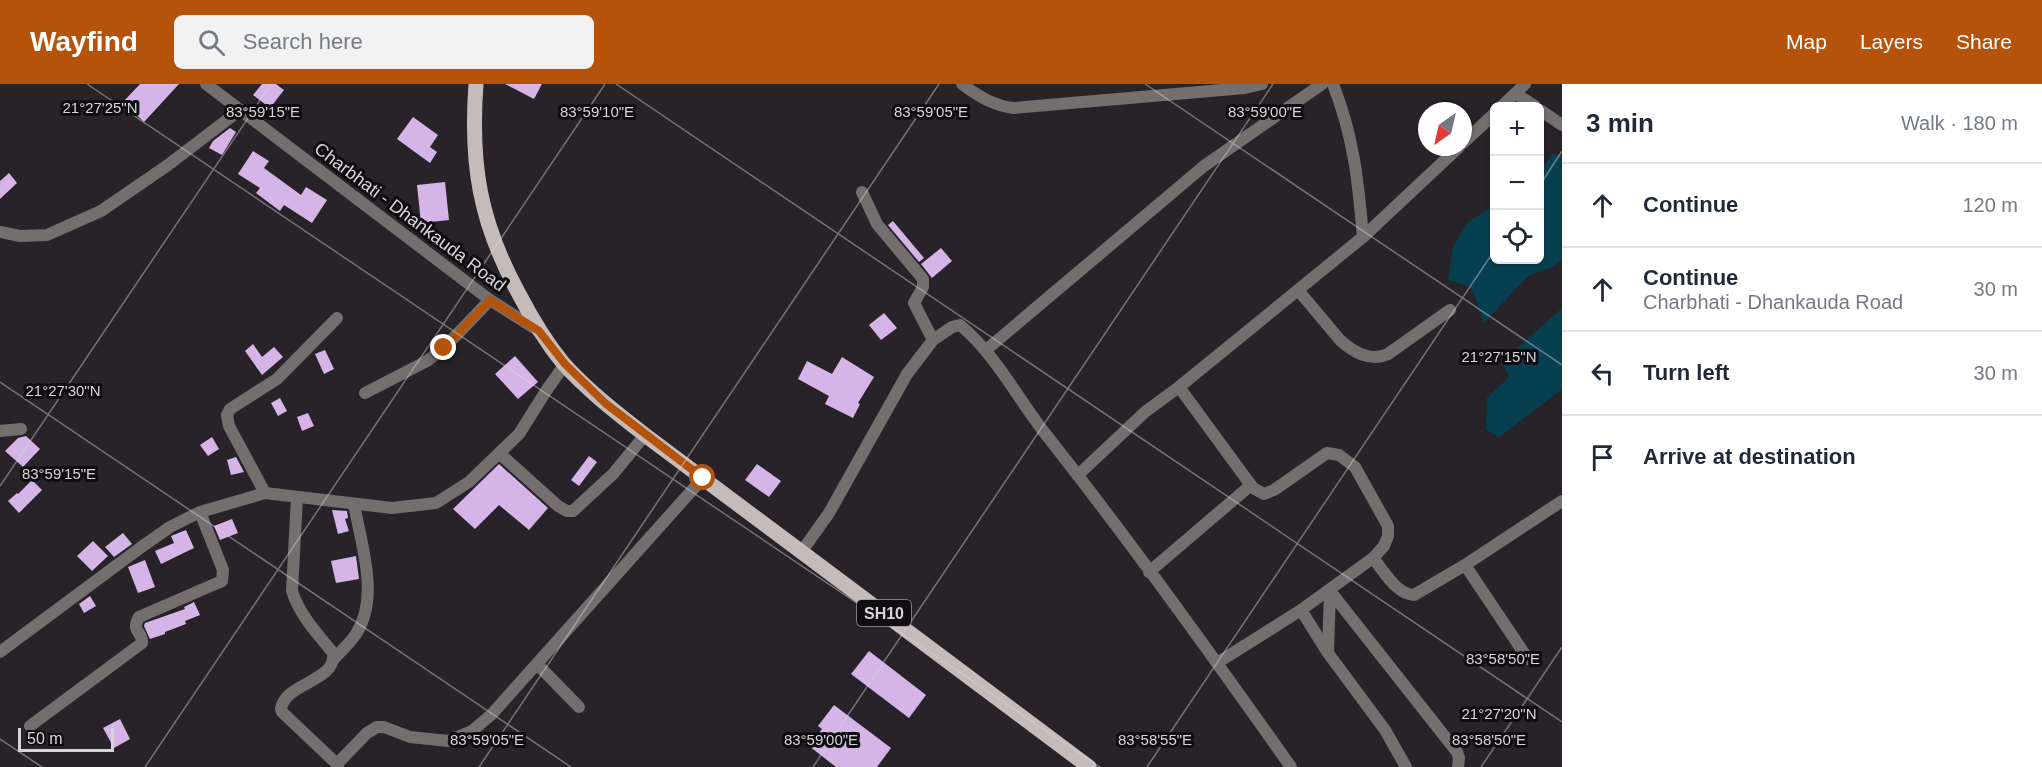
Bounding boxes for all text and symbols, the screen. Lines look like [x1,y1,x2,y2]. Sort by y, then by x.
search box [174,15,594,69]
text: Wayfind [30,26,138,57]
icon: search [195,26,228,59]
text: Search here [243,29,363,54]
text: Map [1786,30,1827,53]
text: Layers [1860,30,1923,53]
text: Share [1956,30,2012,53]
text: 21°27'25"N [62,99,138,116]
north arrow [1418,102,1472,156]
map controls [1490,102,1544,264]
button: + [1490,102,1544,156]
text: 83°59'15"E [226,103,300,120]
text: 83°59'10"E [560,103,634,120]
text: 83°59'05"E [894,103,968,120]
text: 83°59'00"E [1228,103,1302,120]
text: 3 min [1586,108,1654,138]
text: Walk · 180 m [1901,112,2018,134]
street label: Charbhati - Dhankauda Road [310,139,510,295]
button: − [1490,156,1544,210]
icon: ahead [1586,189,1619,222]
text: Continue [1643,192,1738,217]
text: 120 m [1962,194,2018,216]
button: locate [1490,210,1544,264]
text: Continue [1643,265,1738,290]
icon: ahead [1586,273,1619,306]
text: 30 m [1974,278,2018,300]
text: Charbhati - Dhankauda Road [1643,291,1903,313]
route end [430,334,456,360]
text: 21°27'15"N [1461,348,1537,365]
icon: left [1586,357,1619,390]
text: Turn left [1643,360,1729,385]
text: 30 m [1974,362,2018,384]
text: 21°27'30"N [25,382,101,399]
icon: arrive [1586,441,1619,474]
text: Arrive at destination [1643,444,1856,469]
route start [689,464,715,490]
text: 83°59'15"E [22,465,96,482]
road number: SH10 [857,600,911,626]
text: 83°58'50"E [1466,650,1540,667]
text: 21°27'20"N [1461,705,1537,722]
scale bar [18,725,114,752]
text: 50 m [27,730,63,747]
text: 83°59'05"E [450,731,524,748]
text: 83°59'00"E [784,731,858,748]
text: 83°58'55"E [1118,731,1192,748]
text: 83°58'50"E [1452,731,1526,748]

